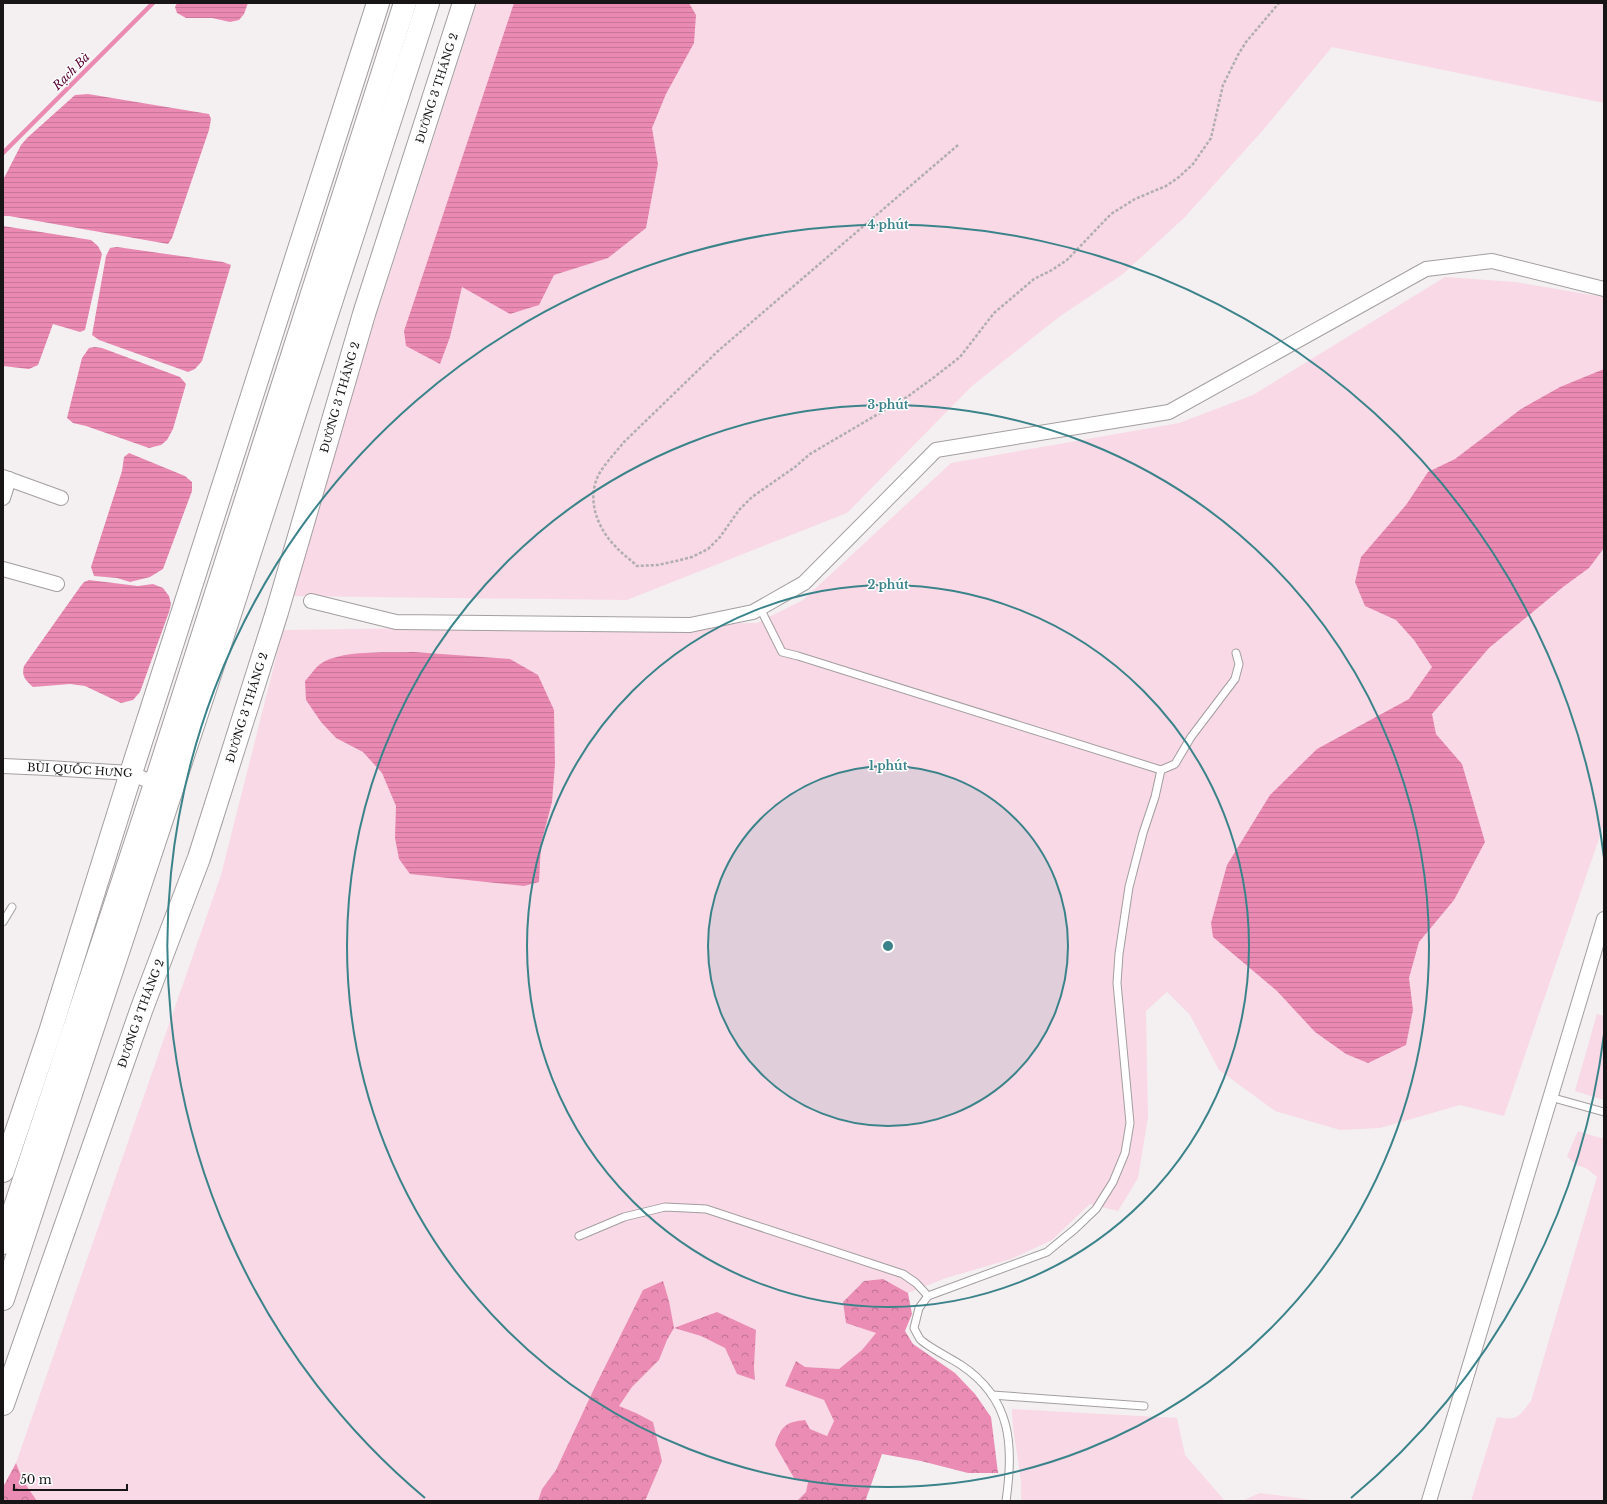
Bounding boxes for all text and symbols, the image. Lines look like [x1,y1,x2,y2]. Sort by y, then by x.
street label: ĐƯỜNG 3 THÁNG 2 [412,31,461,145]
water label: Rạch Bà [48,49,93,94]
text: 4 phút [867,217,909,232]
street label: ĐƯỜNG 3 THÁNG 2 [317,340,363,454]
text: 3 phút [868,397,909,412]
text: 2 phút [867,577,909,592]
street label: ĐƯỜNG 3 THÁNG 2 [223,651,271,764]
text: 1 phút [869,758,908,773]
street label: BÙI QUỐC HƯNG [27,760,134,780]
centre of rings [881,939,895,953]
street label: ĐƯỜNG 3 THÁNG 2 [115,957,167,1070]
scale bar [14,1466,127,1492]
text: 50 m [20,1472,52,1487]

